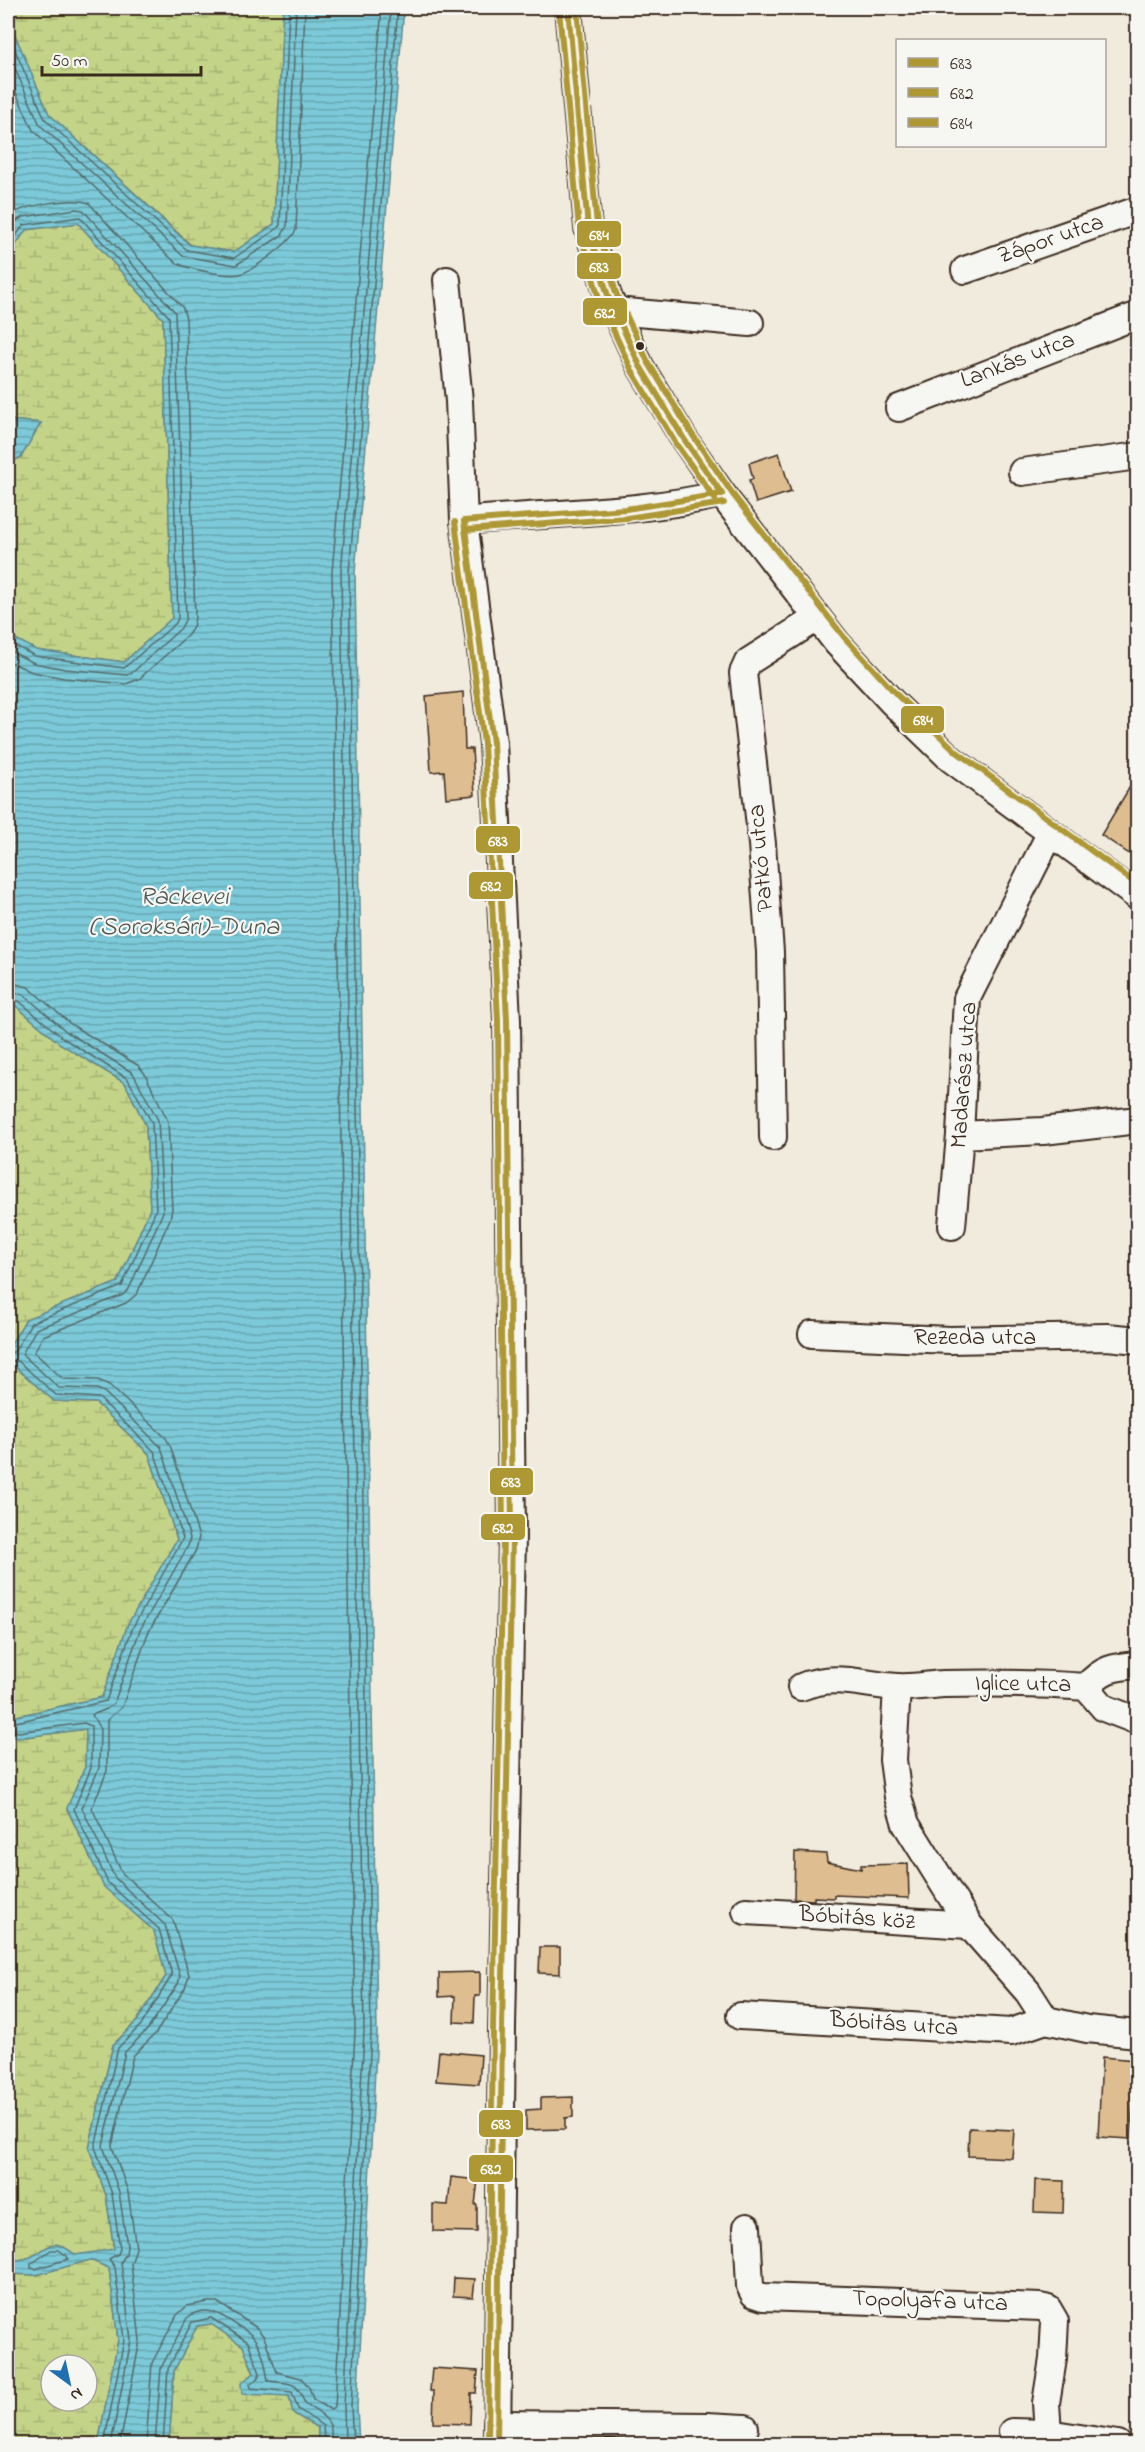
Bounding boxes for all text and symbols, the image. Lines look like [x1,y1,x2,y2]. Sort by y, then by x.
scale bar [42,39,201,77]
legend [896,39,1106,147]
text: 50 m [51,49,88,75]
text: 683 [950,52,972,78]
text: 682 [950,82,974,108]
text: 684 [950,112,973,138]
street label: Zápor utca [993,206,1109,274]
line badge: 684 [576,220,622,248]
text: 684 [588,224,609,248]
line badge: 683 [576,252,622,280]
text: 683 [588,256,609,280]
line badge: 682 [582,297,628,326]
text: 682 [594,302,616,326]
street label: Lankás utca [956,323,1080,399]
unlabelled marker [634,340,646,352]
line badge: 684 [900,705,945,734]
text: 684 [912,709,933,733]
street label: Patkó utca [740,803,784,913]
line badge: 683 [475,825,521,854]
text: 683 [487,830,508,854]
line badge: 682 [468,871,514,900]
text: 682 [480,875,502,899]
water label: Ráckevei (Soroksári)-Duna [89,879,280,947]
street label: Madarász utca [942,1000,988,1150]
street label: Rezeda utca [914,1321,1036,1356]
line badge: 683 [489,1467,534,1496]
text: 683 [500,1471,521,1495]
line badge: 682 [480,1513,526,1541]
text: 682 [492,1517,514,1541]
street label: Iglice utca [974,1667,1072,1703]
street label: Bóbitás köz [797,1897,917,1941]
street label: Bóbitás utca [828,2003,959,2047]
line badge: 683 [478,2109,524,2138]
text: 683 [490,2113,511,2137]
line badge: 682 [468,2154,514,2183]
text: 682 [480,2158,502,2182]
street label: Topolyafa utca [851,2282,1008,2323]
north arrow [39,2353,99,2413]
text: N [65,2381,87,2407]

